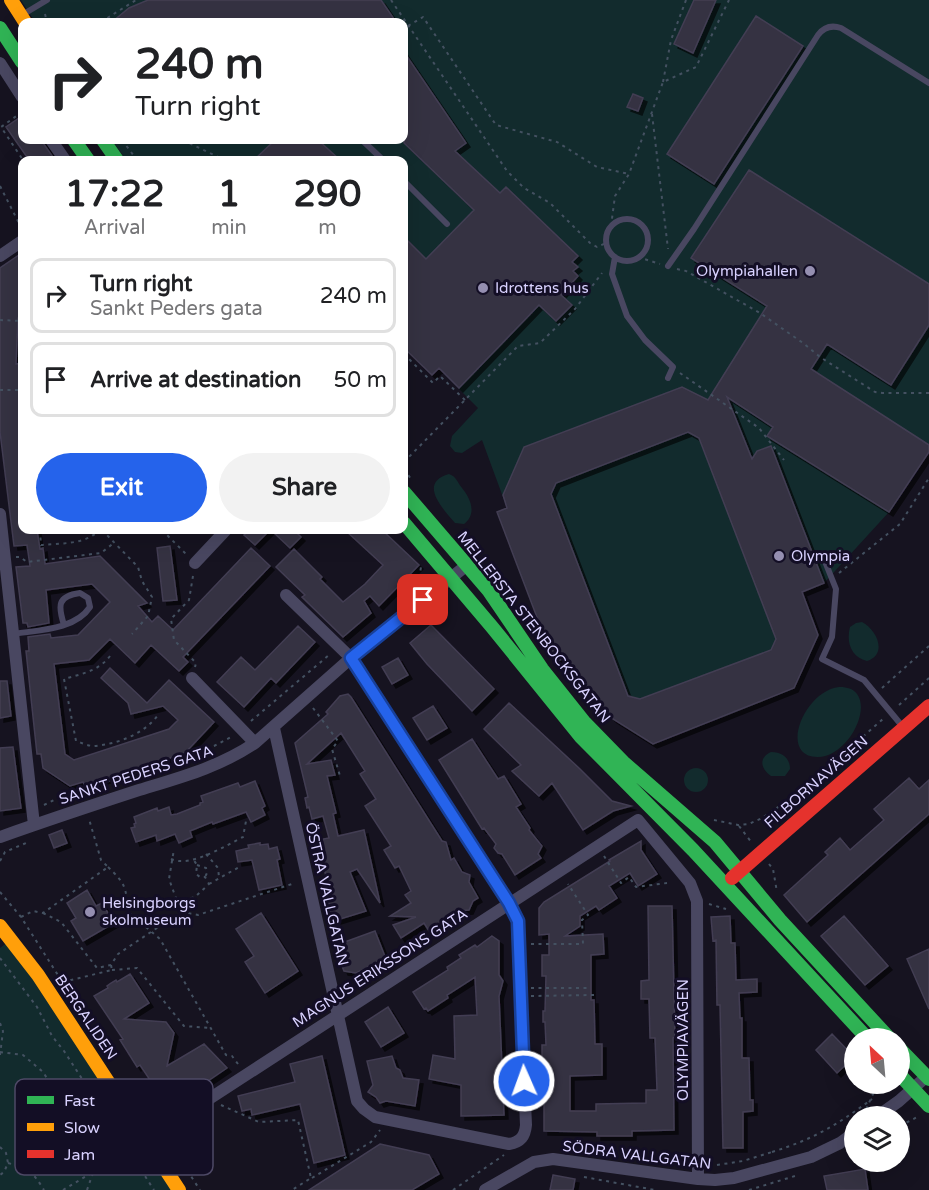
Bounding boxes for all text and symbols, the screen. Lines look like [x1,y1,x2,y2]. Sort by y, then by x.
text: 240 m [135,39,264,90]
icon: right [36,42,114,120]
text: Turn right [135,90,261,123]
text: 17:22 [65,173,165,216]
text: 1 [218,173,240,216]
text: 290 [293,173,361,216]
text: Arrival [84,216,146,240]
text: min [211,216,247,240]
text: m [318,216,337,240]
place label: Olympiahallen [696,262,798,280]
marker: Olympiahallen [803,264,817,278]
text: Turn right [90,271,192,297]
icon: right [39,279,72,312]
place label: Idrottens hus [495,279,589,297]
marker: Idrottens hus [476,281,490,295]
text: 240 m [320,283,387,309]
text: Sankt Peders gata [90,297,263,321]
icon: arrive [39,363,72,396]
text: Arrive at destination [90,367,301,393]
text: 50 m [333,367,387,393]
button: Exit [36,453,207,522]
button: Share [219,453,390,522]
street label: MELLERSTA STENBOCKSGATAN [454,528,614,726]
place label: Olympia [791,547,850,565]
marker: Olympia [772,549,786,563]
pin [397,574,448,625]
icon: arrive [406,583,439,616]
street label: FILBORNAVÄGEN [760,732,872,832]
street label: SANKT PEDERS GATA [57,742,215,808]
street label: ÖSTRA VALLGATAN [302,820,352,968]
place label: Helsingborgs skolmuseum [102,894,196,929]
marker: Helsingborgs skolmuseum [83,905,97,919]
street label: MAGNUS ERIKSSONS GATA [289,905,471,1031]
street label: BERGALIDEN [51,971,121,1063]
street label: OLYMPIAVÄGEN [674,979,692,1101]
north arrow [844,1028,910,1094]
map controls [844,1028,910,1172]
position arrow [492,1049,556,1113]
legend [15,1079,213,1175]
text: Fast [64,1091,95,1111]
button: layers [844,1106,910,1172]
text: Slow [64,1118,100,1138]
street label: SÖDRA VALLGATAN [562,1137,712,1173]
text: Jam [64,1145,95,1165]

